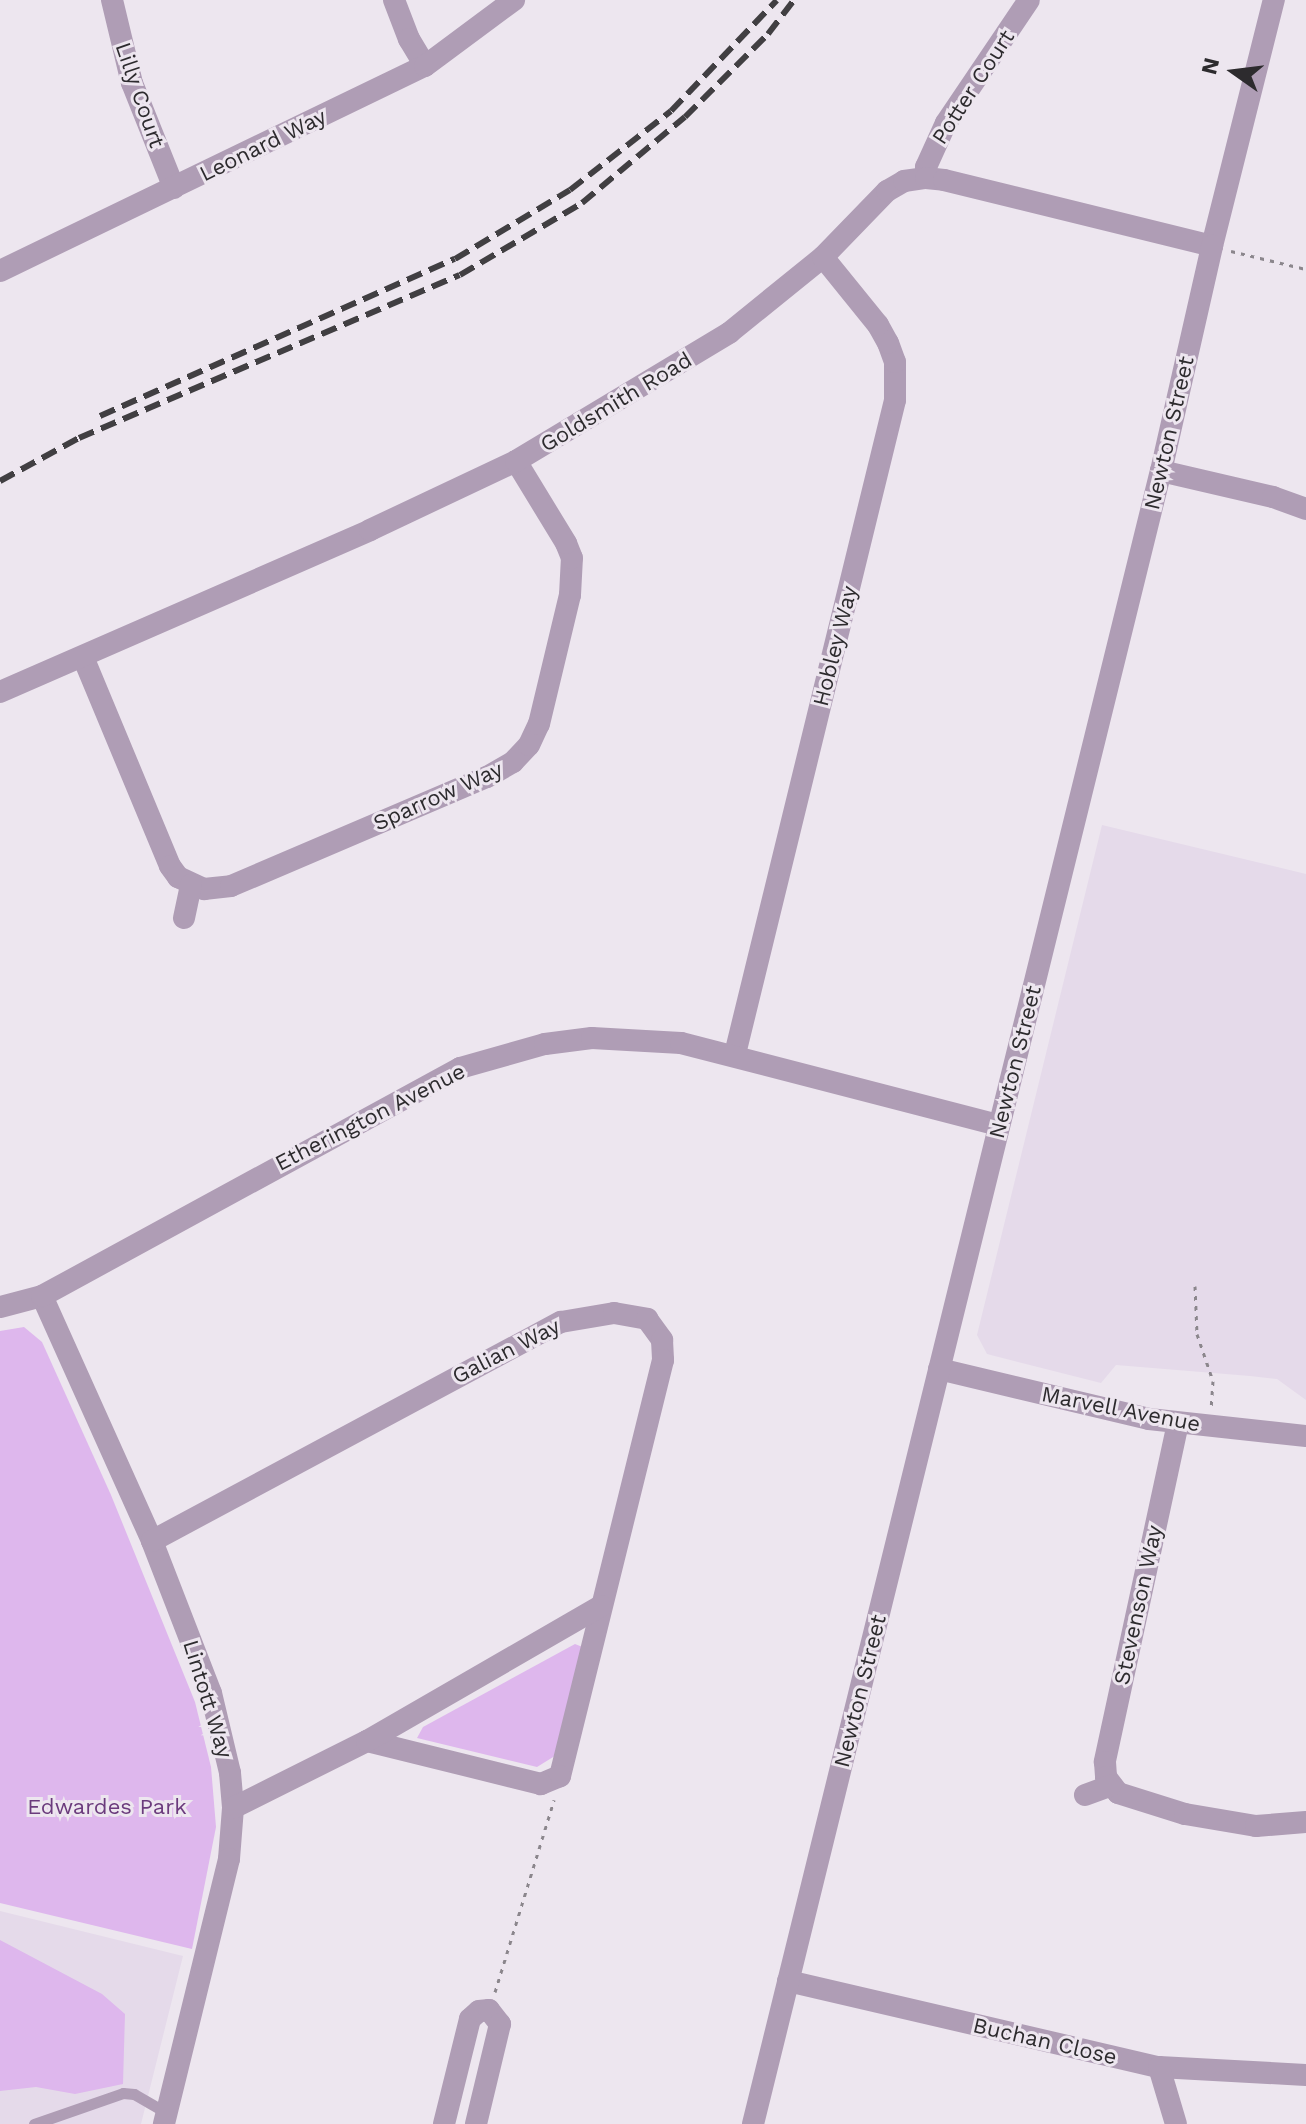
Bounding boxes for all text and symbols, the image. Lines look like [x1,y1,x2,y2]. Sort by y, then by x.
street label: Potter Court [926,25,1020,149]
north arrow [1194,32,1274,112]
street label: Lilly Court [110,39,170,151]
text: N [1196,55,1224,77]
street label: Leonard Way [195,103,331,187]
street label: Goldsmith Road [535,346,697,458]
street label: Newton Street [1139,354,1199,512]
street label: Hobley Way [807,583,863,709]
street label: Sparrow Way [369,755,507,837]
street label: Newton Street [983,983,1047,1141]
street label: Etherington Avenue [270,1057,470,1177]
street label: Galian Way [447,1312,565,1390]
street label: Marvell Avenue [1038,1380,1204,1438]
street label: Stevenson Way [1108,1523,1168,1687]
street label: Newton Street [828,1612,892,1770]
street label: Lintott Way [177,1636,239,1762]
park label: Edwardes Park [27,1794,187,1820]
street label: Buchan Close [971,2012,1119,2070]

